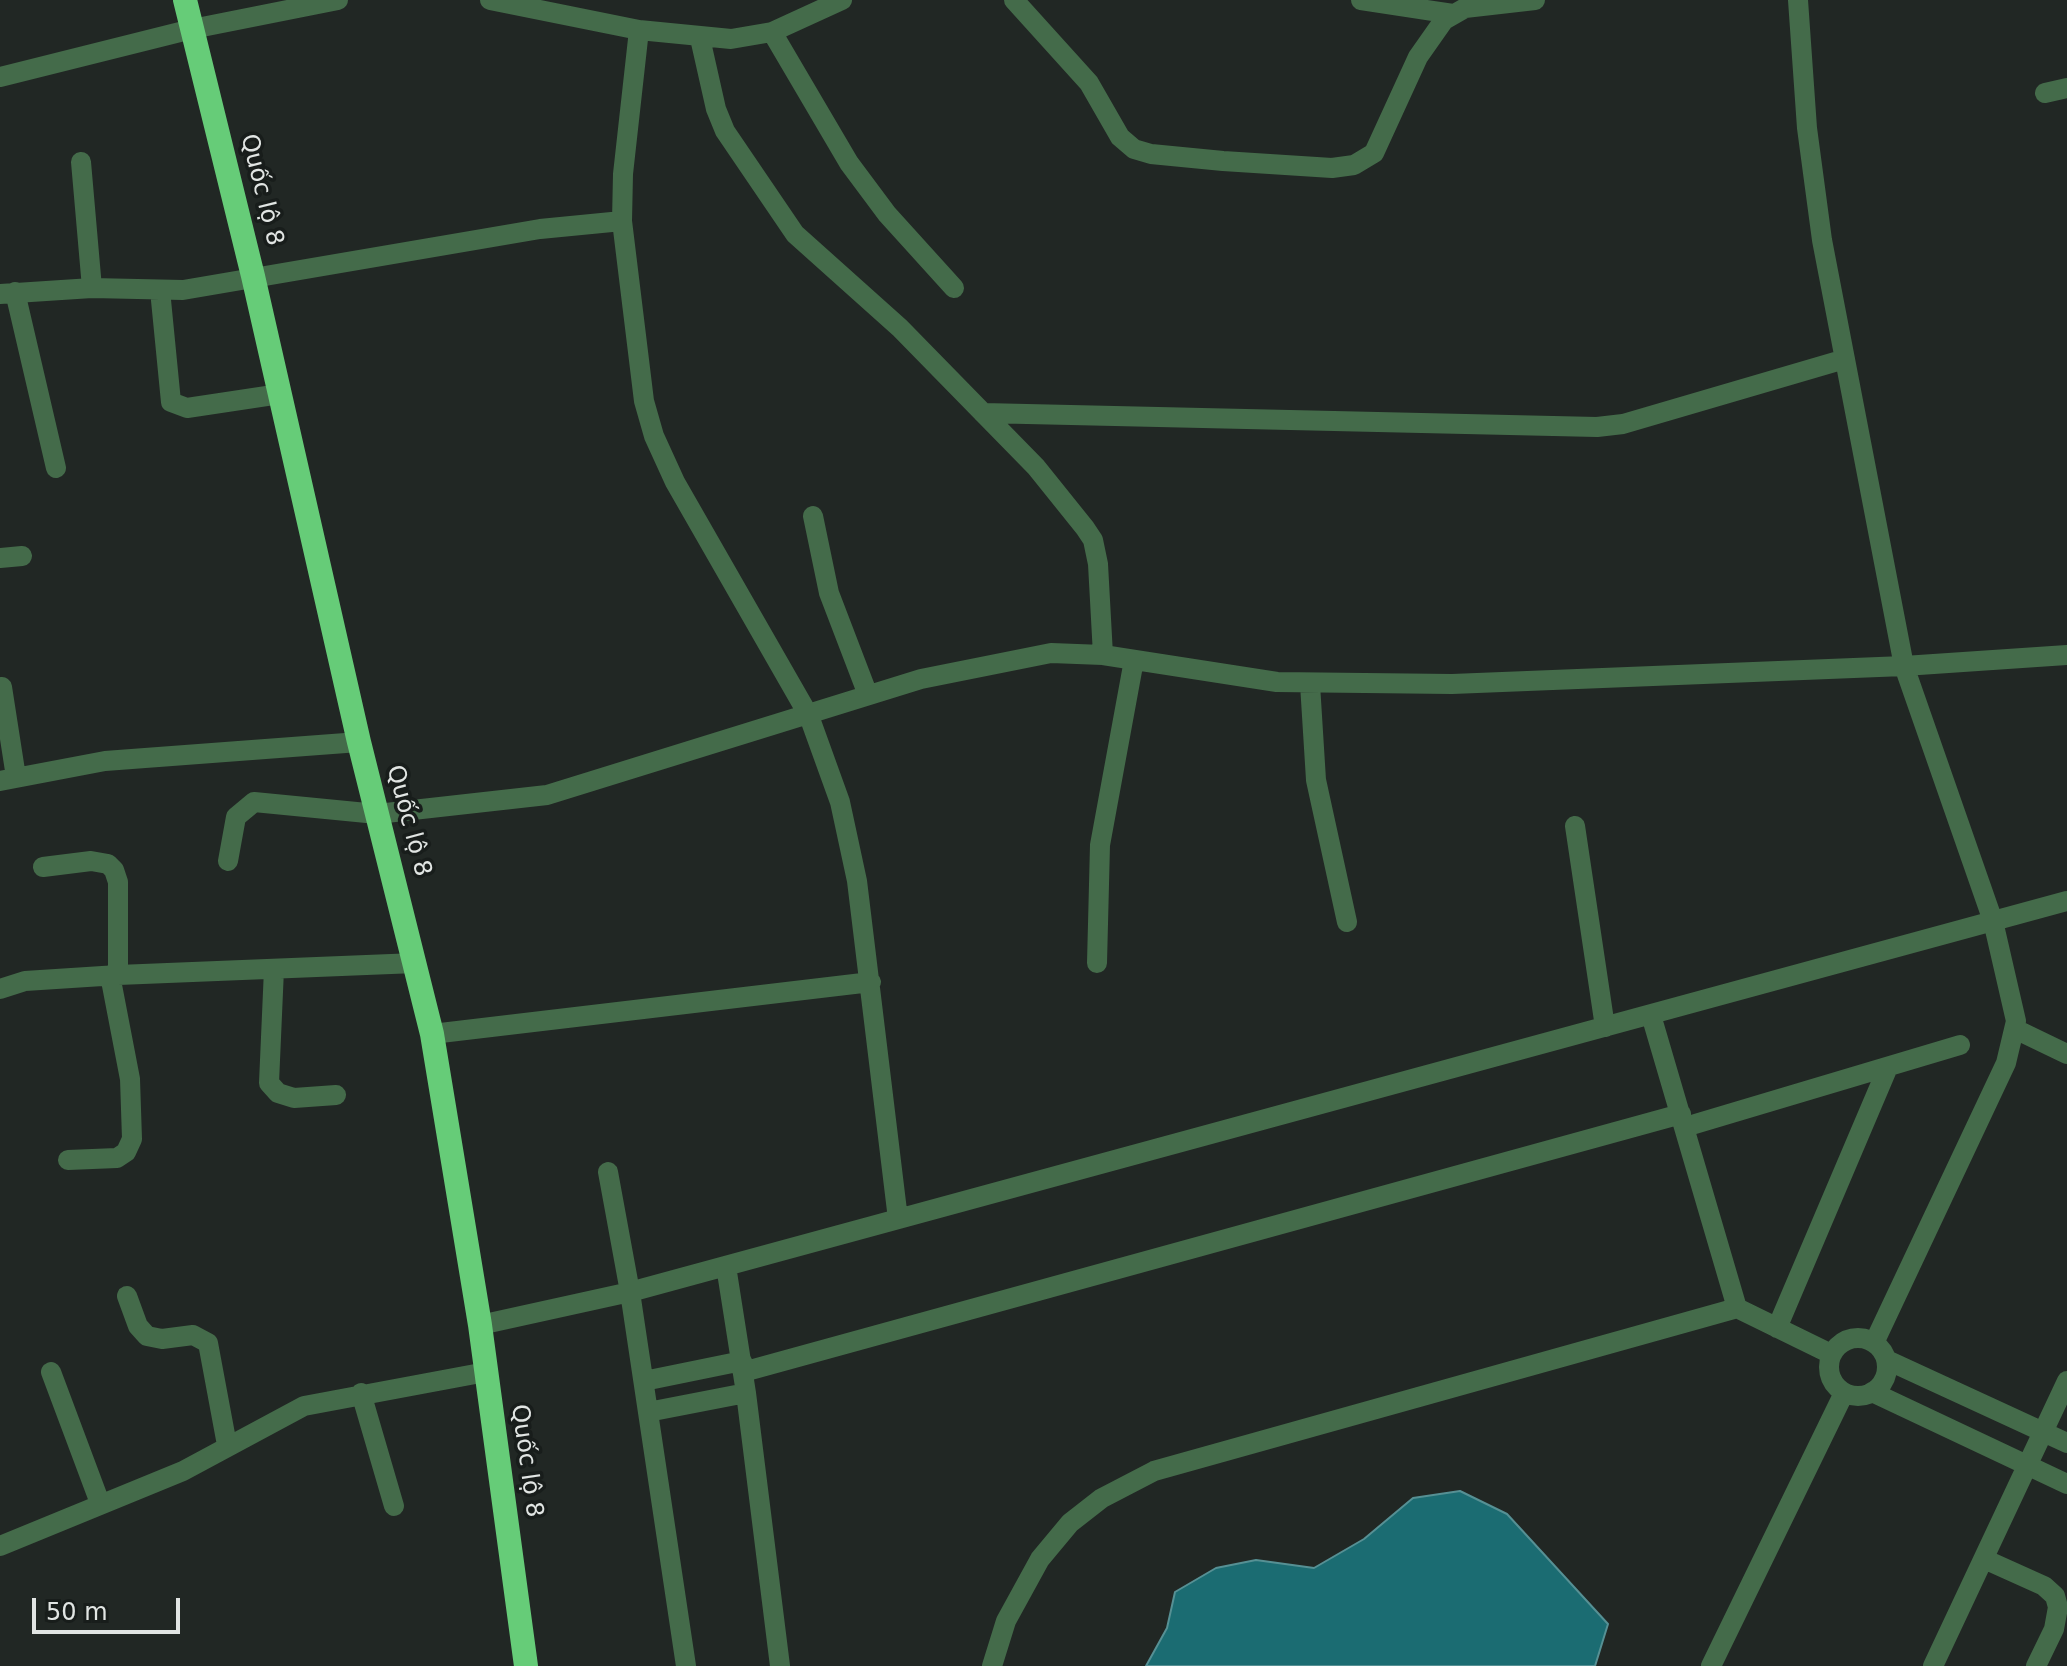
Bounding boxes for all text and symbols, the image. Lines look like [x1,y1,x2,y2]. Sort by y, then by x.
street label: Quốc lộ 8 [233,131,289,249]
street label: Quốc lộ 8 [379,762,437,880]
street label: Quốc lộ 8 [504,1403,548,1519]
scale bar [36,1582,184,1632]
text: 50 m [46,1598,108,1626]

